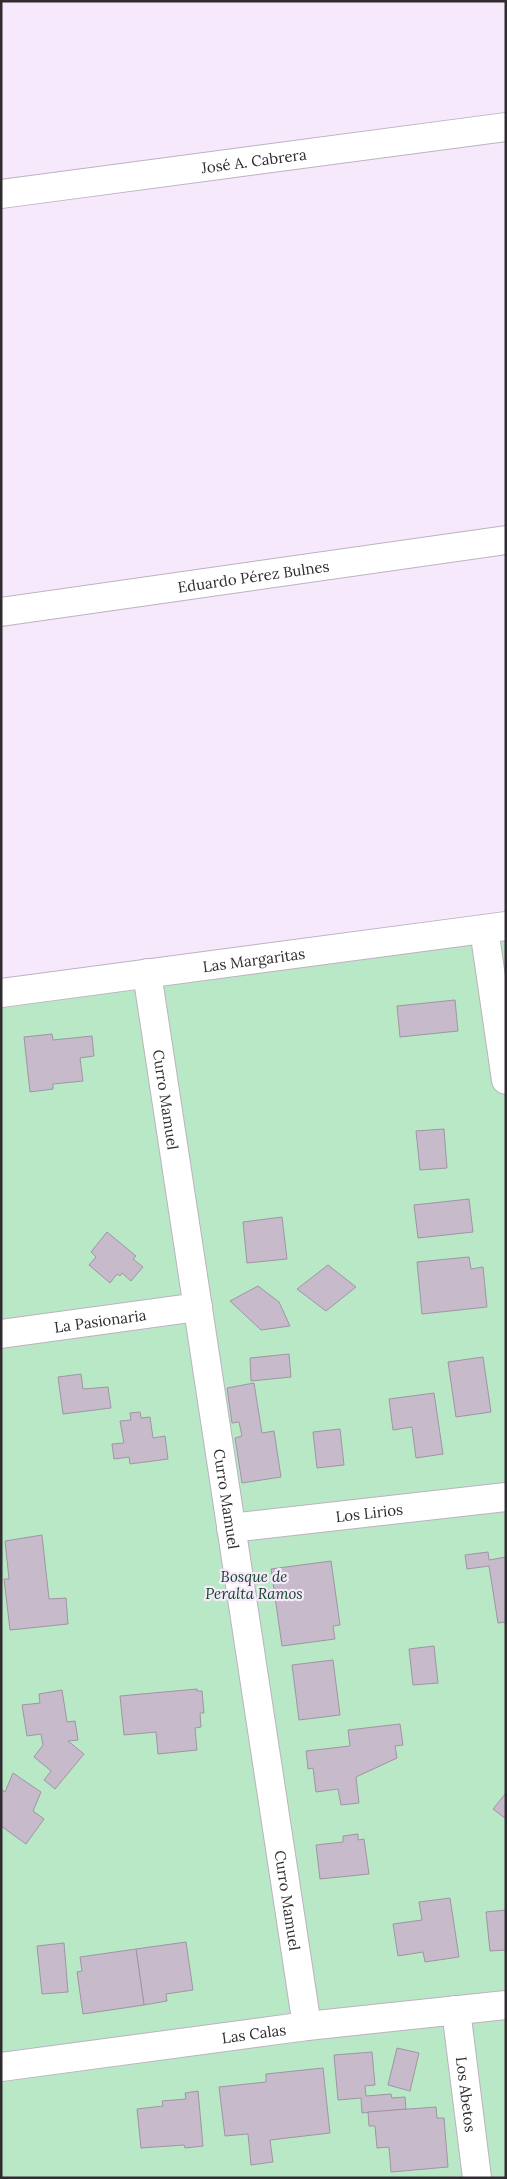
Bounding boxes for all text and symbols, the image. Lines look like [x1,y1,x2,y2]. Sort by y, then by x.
street label: José A. Cabrera [199,144,308,177]
street label: Eduardo Pérez Bulnes [176,556,331,596]
street label: Las Margaritas [201,943,306,976]
street label: Curro Mamuel [149,1048,183,1151]
street label: La Pasionaria [53,1305,148,1336]
street label: Curro Mamuel [210,1447,244,1550]
street label: Los Lirios [334,1499,404,1526]
park label: Bosque de Peralta Ramos [205,1567,303,1603]
street label: Curro Mamuel [271,1849,305,1952]
street label: Las Calas [220,2019,287,2047]
street label: Los Abetos [452,2055,481,2133]

